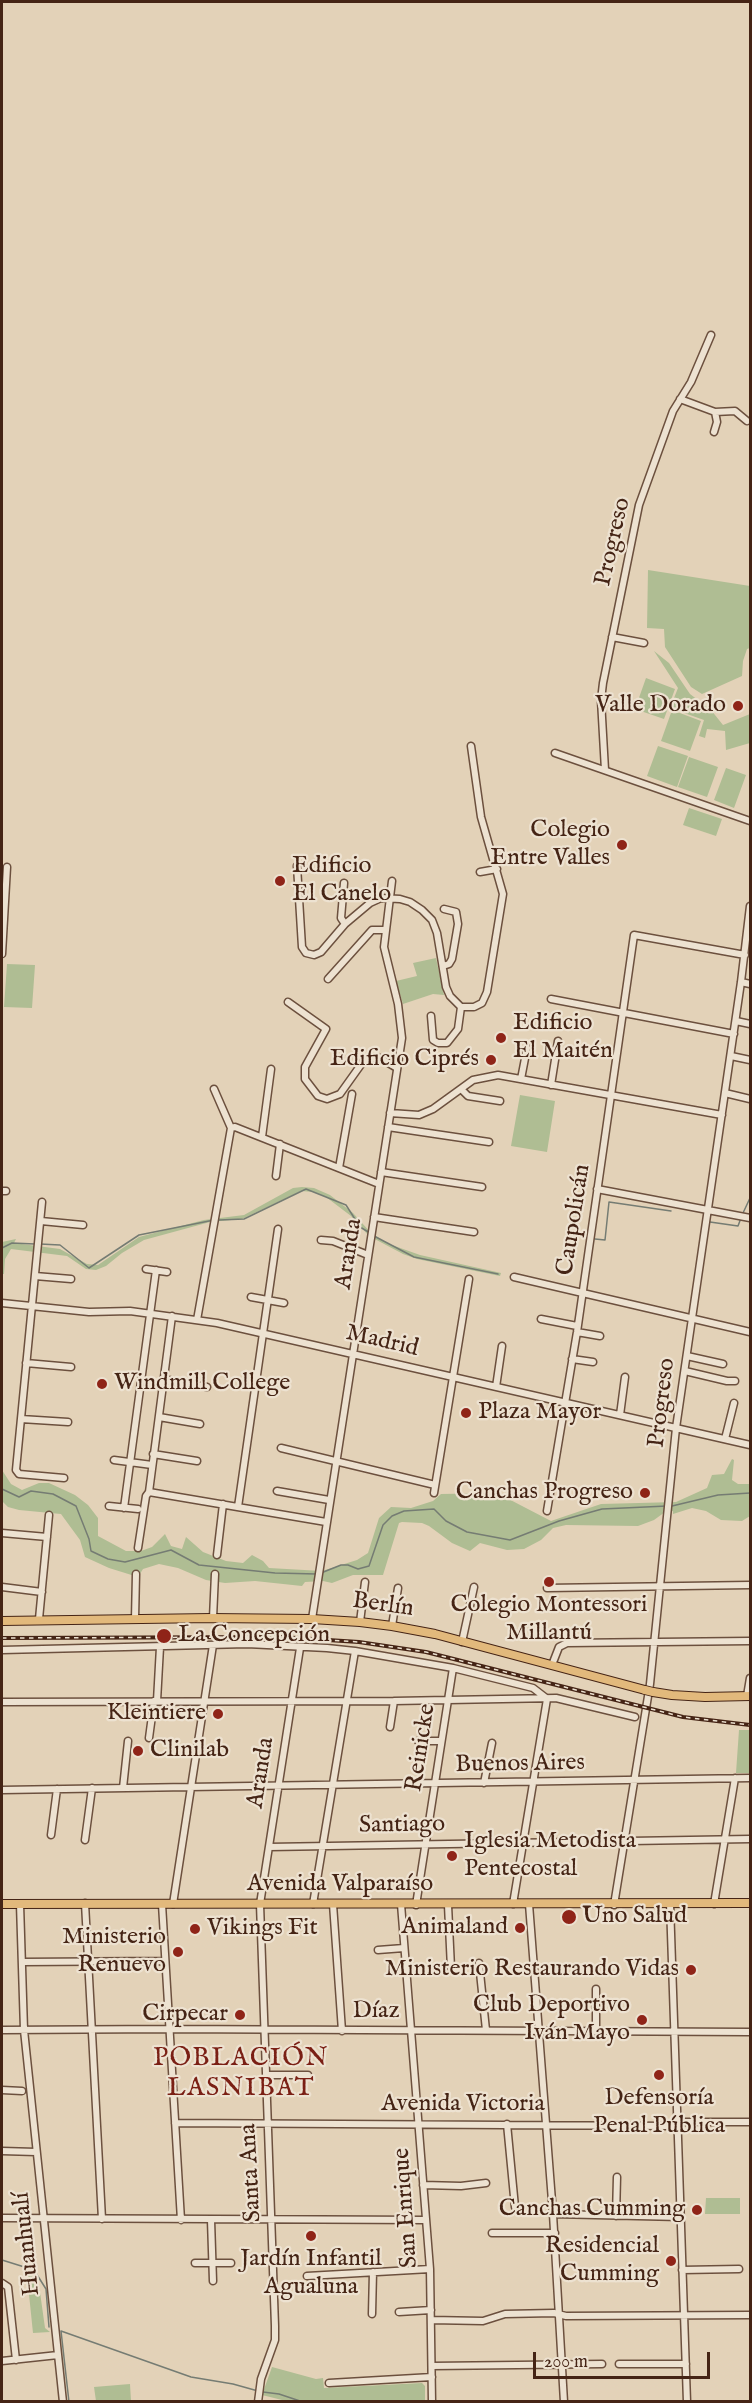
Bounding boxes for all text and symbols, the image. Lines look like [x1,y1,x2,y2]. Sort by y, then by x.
street label: Progreso [590,495,638,589]
place label: Valle Dorado [595,692,726,720]
marker: Valle Dorado [731,699,745,713]
place label: Colegio Entre Valles [490,817,610,873]
marker: Colegio Entre Valles [615,838,629,852]
place label: Edificio El Canelo [292,853,391,909]
marker: Edificio El Canelo [273,874,287,888]
place label: Edificio El Maitén [513,1010,613,1066]
marker: Edificio El Maitén [494,1031,508,1045]
place label: Edificio Ciprés [330,1046,479,1074]
marker: Edificio Ciprés [484,1053,498,1067]
street label: Caupolicán [552,1162,598,1278]
street label: Aranda [330,1217,370,1291]
street label: Madrid [343,1320,421,1364]
street label: Progreso [643,1357,683,1449]
place label: Windmill College [114,1370,290,1398]
marker: Windmill College [95,1377,109,1391]
place label: Plaza Mayor [478,1399,601,1427]
marker: Plaza Mayor [459,1406,473,1420]
place label: Canchas Progreso [456,1479,633,1507]
marker: Canchas Progreso [638,1486,652,1500]
marker: Colegio Montessori Millantú [542,1575,556,1589]
street label: Berlín [351,1587,415,1625]
place label: Colegio Montessori Millantú [450,1592,648,1648]
place label: La Concepción [178,1622,330,1650]
marker: La Concepción [155,1627,173,1645]
place label: Kleintiere [107,1700,206,1728]
street label: Reinicke [401,1702,443,1794]
marker: Kleintiere [211,1707,225,1721]
street label: Aranda [242,1736,282,1810]
place label: Clinilab [150,1737,229,1765]
marker: Clinilab [131,1744,145,1758]
street label: Buenos Aires [455,1749,585,1781]
street label: Santiago [359,1811,445,1841]
place label: Iglesia Metodista Pentecostal [464,1828,636,1884]
marker: Iglesia Metodista Pentecostal [445,1849,459,1863]
street label: Avenida Valparaíso [247,1871,433,1899]
place label: Uno Salud [582,1903,687,1931]
marker: Uno Salud [560,1908,578,1926]
place label: Animaland [401,1914,508,1942]
place label: Vikings Fit [207,1915,318,1943]
marker: Animaland [513,1921,527,1935]
marker: Vikings Fit [188,1922,202,1936]
place label: Ministerio Renuevo [62,1924,166,1980]
marker: Ministerio Renuevo [171,1945,185,1959]
place label: Ministerio Restaurando Vidas [385,1956,679,1984]
marker: Ministerio Restaurando Vidas [684,1963,698,1977]
place label: Club Deportivo Iván Mayo [473,1992,630,2048]
street label: Díaz [352,1998,400,2026]
place label: Cirpecar [142,2001,228,2029]
marker: Cirpecar [233,2008,247,2022]
marker: Club Deportivo Iván Mayo [635,2013,649,2027]
district label: POBLACIÓN LASNIBAT [153,2044,329,2106]
marker: Defensoría Penal Pública [652,2068,666,2082]
place label: Defensoría Penal Pública [593,2085,725,2141]
street label: Avenida Victoria [381,2091,545,2119]
street label: Santa Ana [235,2123,269,2223]
street label: San Enrique [388,2147,426,2269]
street label: Huanhualí [8,2191,48,2297]
place label: Canchas Cumming [499,2196,685,2224]
marker: Canchas Cumming [690,2203,704,2217]
marker: Jardín Infantil Agualuna [304,2229,318,2243]
place label: Residencial Cumming [545,2233,659,2289]
place label: Jardín Infantil Agualuna [240,2246,382,2302]
marker: Residencial Cumming [664,2254,678,2268]
scale bar [536,2340,713,2378]
text: 200 m [544,2351,588,2374]

